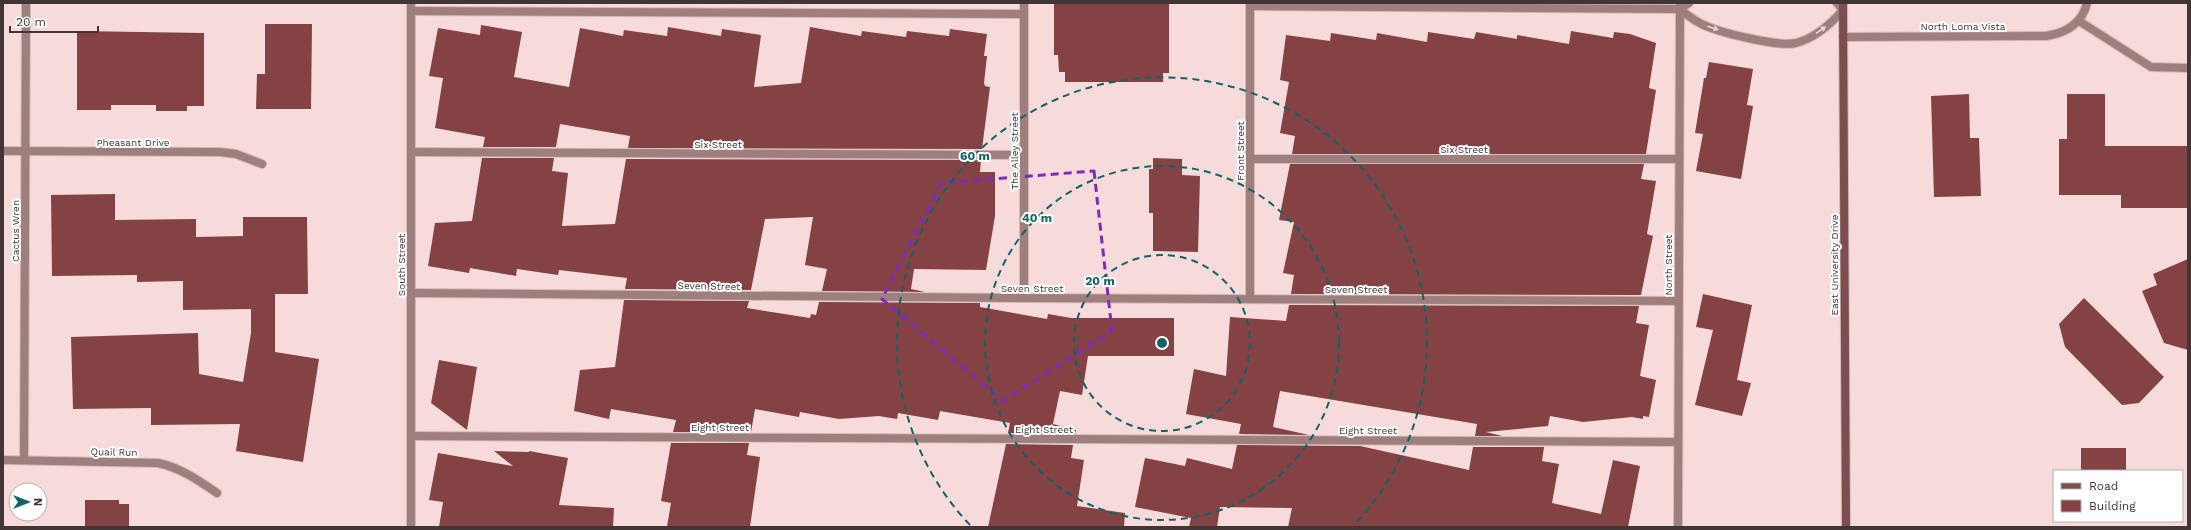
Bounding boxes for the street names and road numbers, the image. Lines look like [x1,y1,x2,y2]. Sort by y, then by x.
street label: North Loma Vista [1921,21,2006,32]
street label: The Alley Street [1009,111,1020,190]
street label: Front Street [1235,120,1246,181]
street label: Pheasant Drive [96,137,170,148]
street label: Six Street [694,139,743,150]
street label: Six Street [1440,144,1489,155]
street label: Cactus Wren [10,200,21,262]
street label: East University Drive [1829,214,1840,315]
street label: South Street [396,233,407,296]
street label: North Street [1663,234,1674,295]
street label: Seven Street [678,280,741,292]
street label: Seven Street [1001,283,1064,294]
street label: Seven Street [1325,284,1388,295]
street label: Eight Street [691,422,750,433]
street label: Eight Street [1015,424,1074,435]
street label: Eight Street [1339,425,1398,436]
street label: Quail Run [90,446,138,458]

